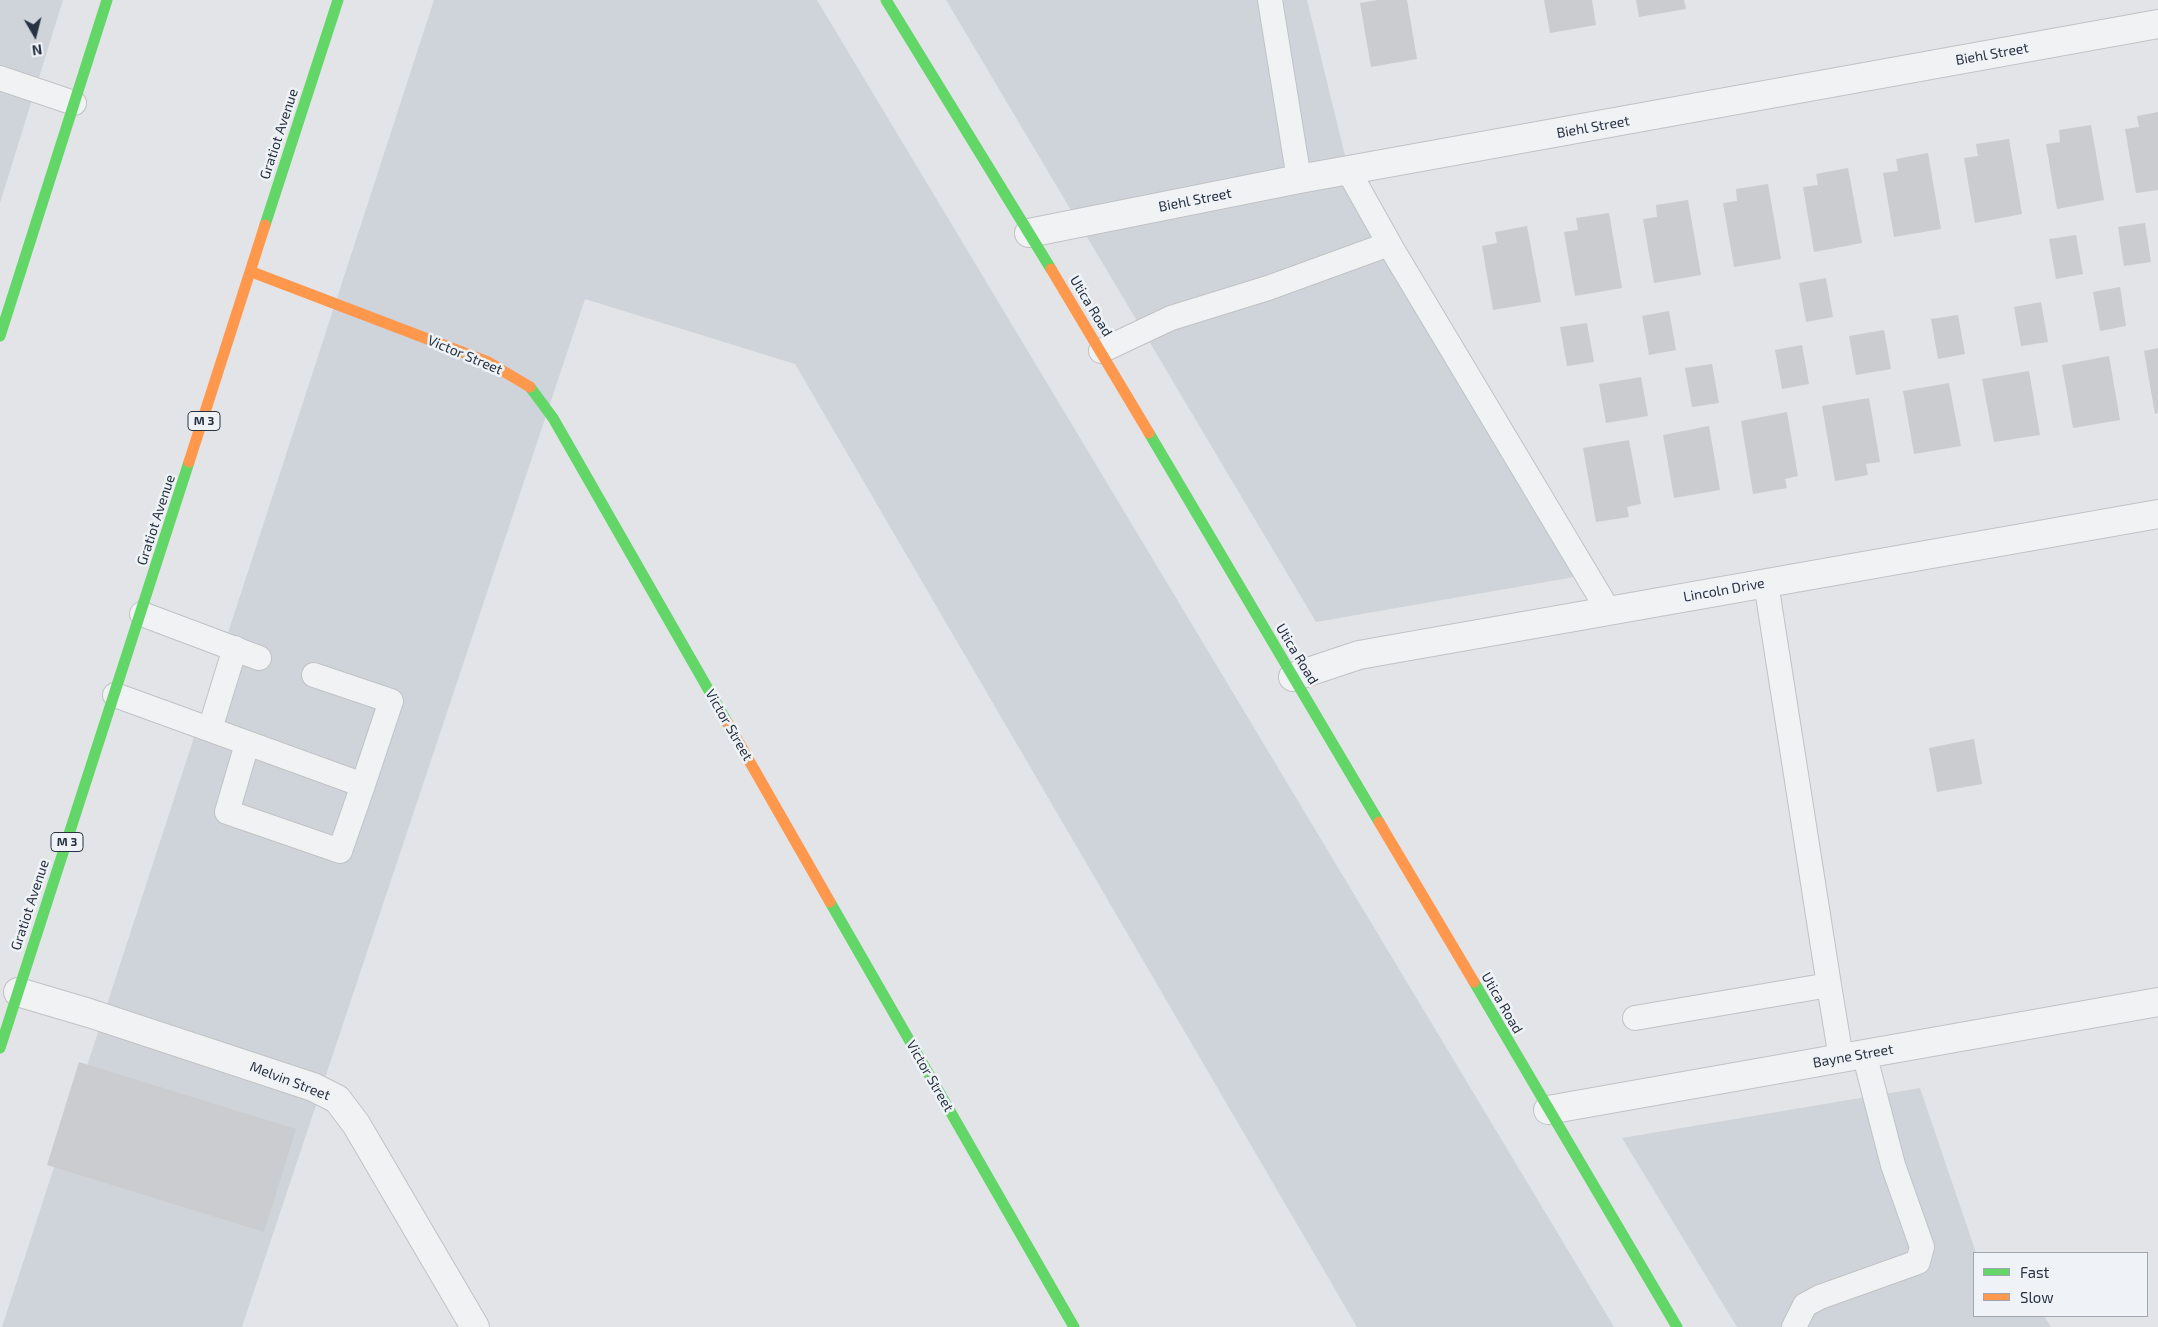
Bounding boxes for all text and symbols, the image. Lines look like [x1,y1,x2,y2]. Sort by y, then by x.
north arrow [10,10,60,60]
street label: Biehl Street [1954,39,2030,69]
text: N [31,41,43,59]
street label: Gratiot Avenue [256,87,302,181]
street label: Biehl Street [1555,112,1631,142]
street label: Biehl Street [1157,185,1233,215]
street label: Utica Road [1066,273,1116,339]
street label: Victor Street [425,332,505,378]
road number: M 3 [188,412,220,431]
street label: Gratiot Avenue [133,473,179,567]
street label: Lincoln Drive [1682,575,1766,605]
street label: Utica Road [1272,621,1322,687]
street label: Victor Street [702,686,756,764]
road number: M 3 [51,832,83,852]
street label: Gratiot Avenue [7,858,53,952]
street label: Utica Road [1478,969,1526,1037]
street label: Victor Street [903,1037,957,1115]
street label: Bayne Street [1811,1041,1895,1071]
street label: Melvin Street [247,1058,333,1104]
legend [1973,1252,2148,1317]
text: Fast [2020,1263,2049,1281]
text: Slow [2020,1288,2054,1306]

